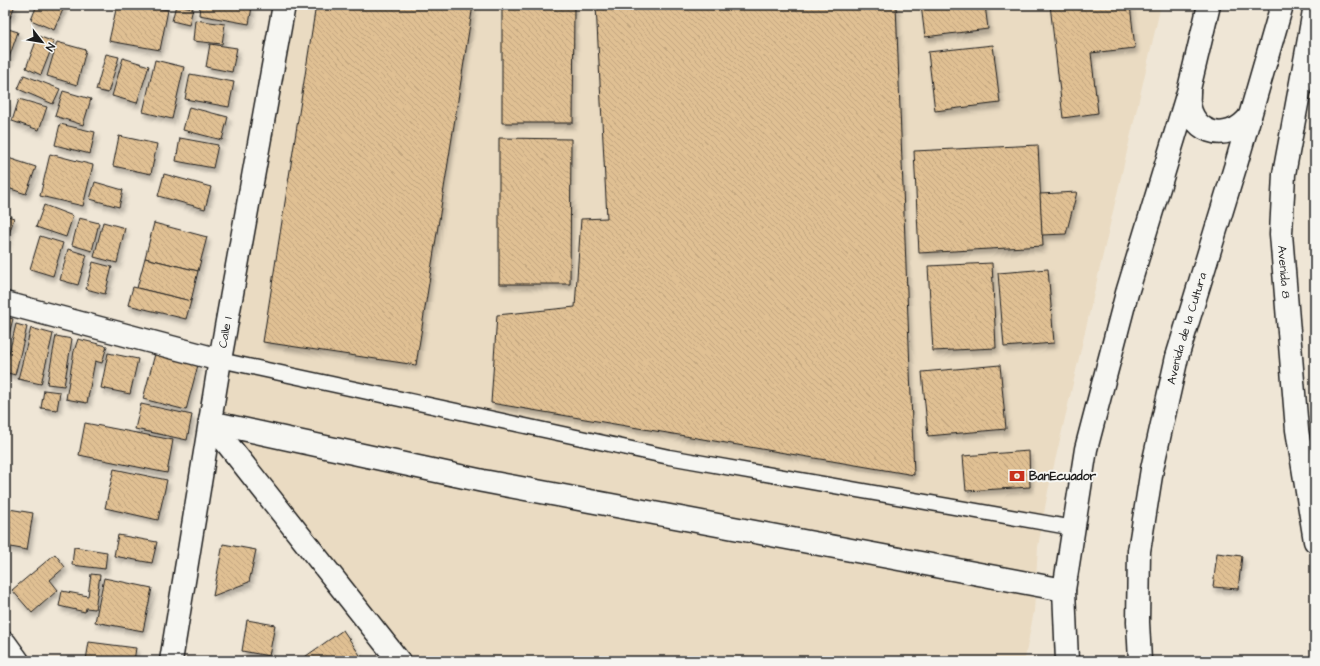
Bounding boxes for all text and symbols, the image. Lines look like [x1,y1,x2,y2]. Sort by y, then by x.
north arrow [22,22,62,62]
text: N [42,40,58,54]
street label: Avenida 8 [1273,245,1294,299]
street label: Avenida de la Cultura [1163,270,1211,386]
street label: Calle 1 [214,315,237,349]
bank icon: BanEcuador [1008,467,1026,485]
place label: BanEcuador [1029,468,1096,485]

